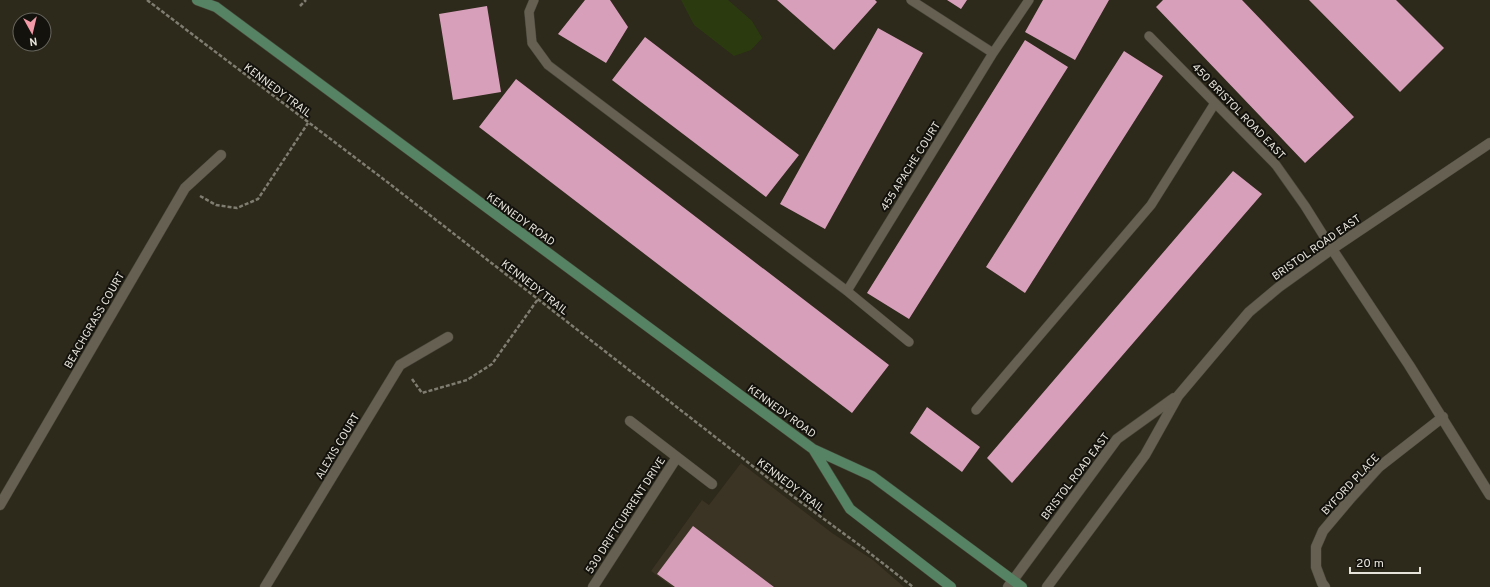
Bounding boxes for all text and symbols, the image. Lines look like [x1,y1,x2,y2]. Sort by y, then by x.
north arrow [12,12,52,52]
text: N [28,33,38,48]
street label: KENNEDY TRAIL [241,61,314,121]
street label: 450 BRISTOL ROAD EAST [1189,61,1288,163]
street label: 455 APACHE COURT [878,119,944,214]
street label: KENNEDY ROAD [483,190,558,249]
street label: BRISTOL ROAD EAST [1269,212,1364,284]
street label: KENNEDY TRAIL [498,257,571,318]
street label: BEACHGRASS COURT [62,270,128,371]
street label: KENNEDY ROAD [744,382,819,441]
street label: ALEXIS COURT [313,411,363,482]
street label: BRISTOL ROAD EAST [1039,430,1113,523]
street label: BYFORD PLACE [1319,451,1383,518]
street label: 530 DRIFTCURRENT DRIVE [583,454,669,577]
street label: KENNEDY TRAIL [754,456,827,516]
scale bar [1350,549,1420,575]
text: 20 m [1356,556,1384,572]

